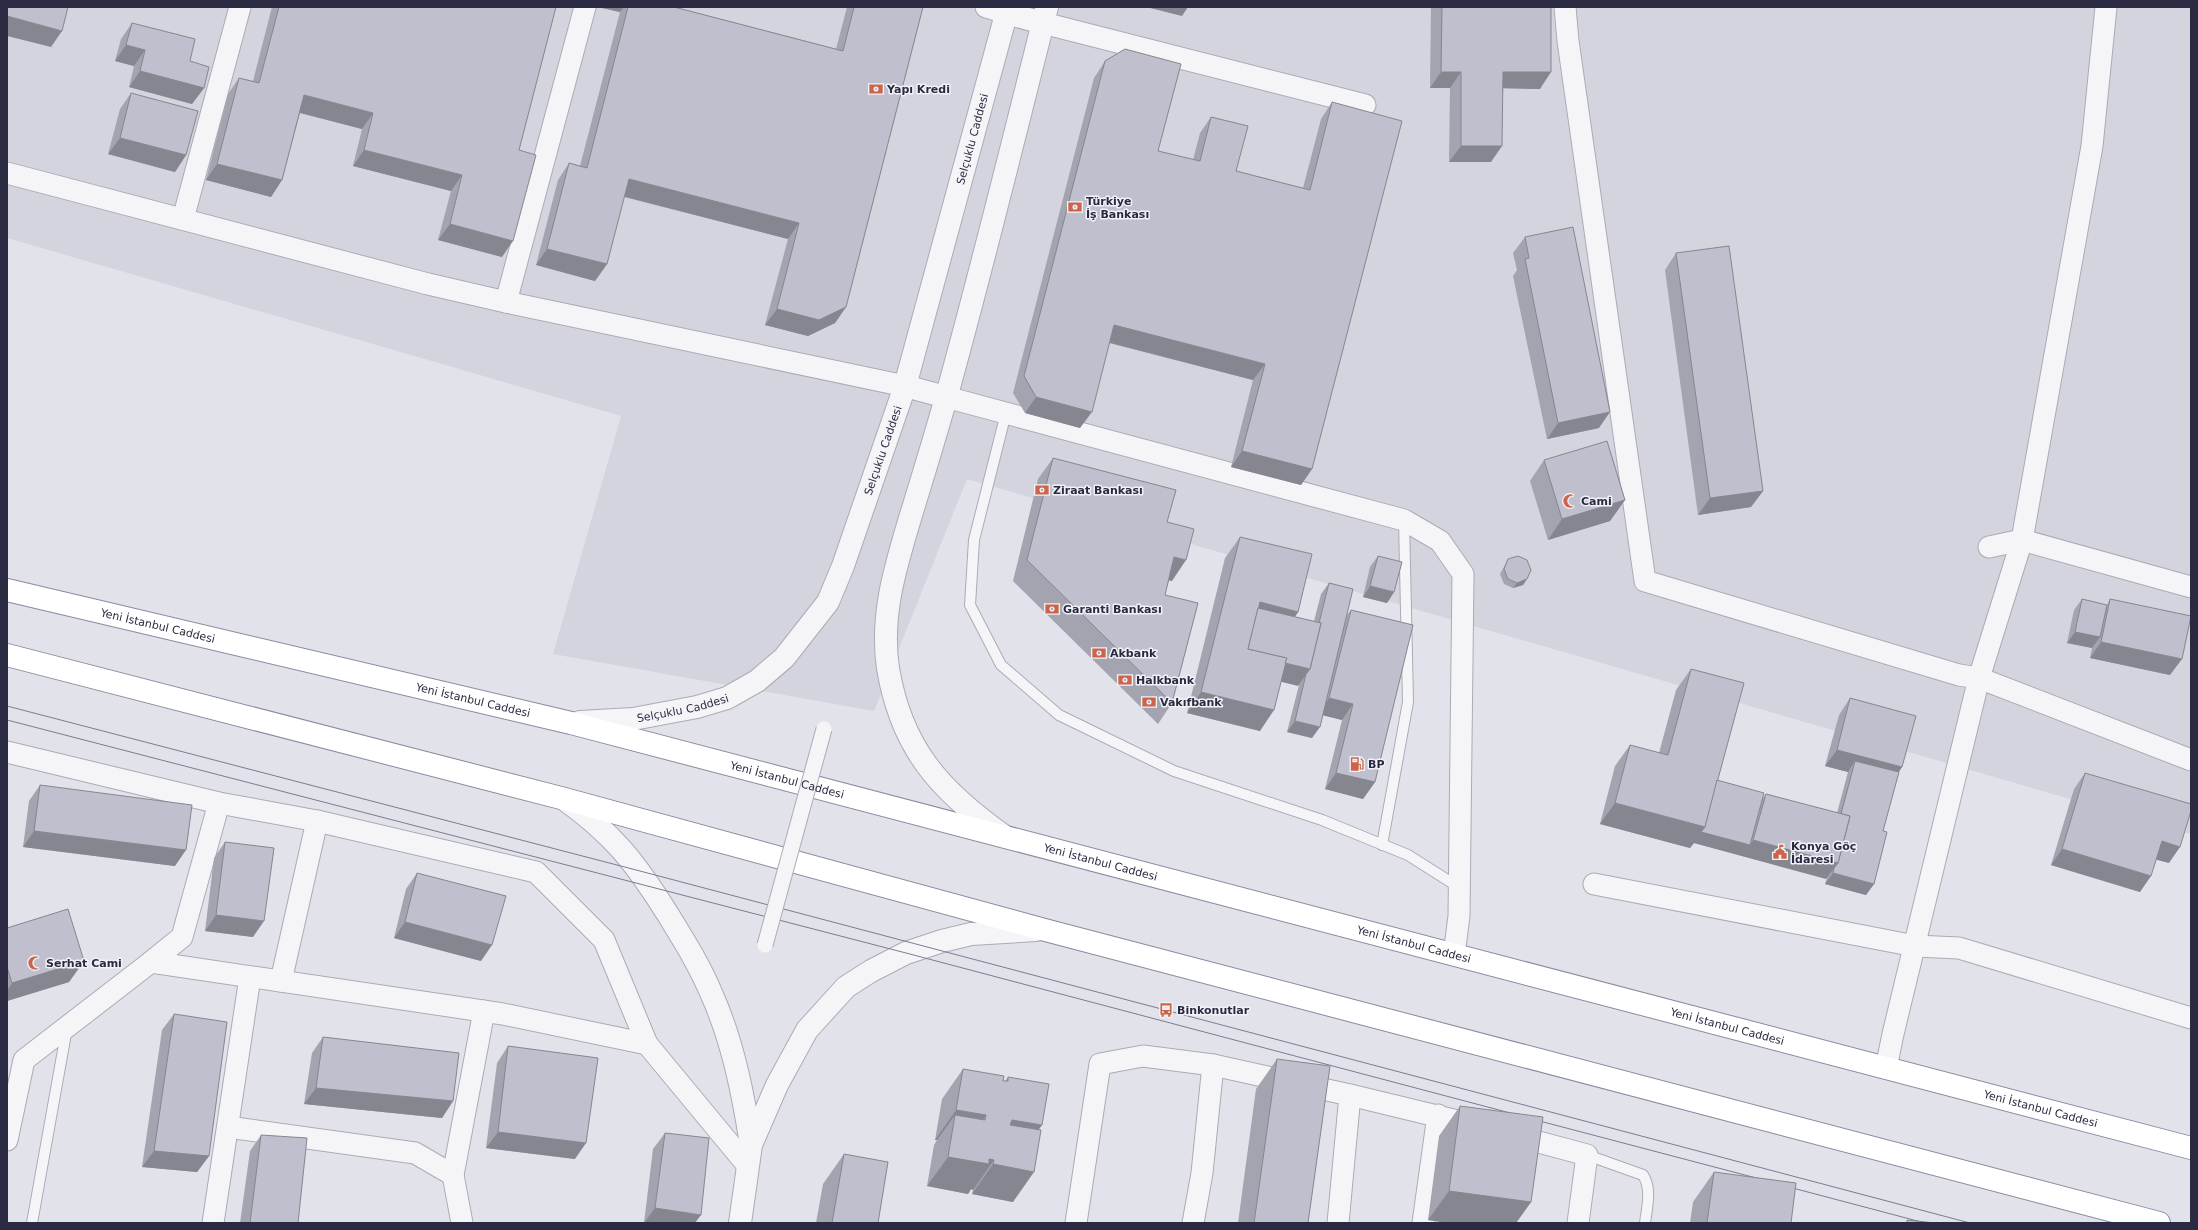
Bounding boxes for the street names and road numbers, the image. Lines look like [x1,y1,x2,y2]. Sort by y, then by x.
street label: Selçuklu Caddesi [954,92,991,186]
street label: Selçuklu Caddesi [862,404,905,497]
street label: Yeni İstanbul Caddesi [98,606,216,646]
street label: Yeni İstanbul Caddesi [414,680,532,720]
street label: Selçuklu Caddesi [636,692,730,725]
street label: Yeni İstanbul Caddesi [728,759,845,801]
street label: Yeni İstanbul Caddesi [1041,841,1159,884]
street label: Yeni İstanbul Caddesi [1355,923,1472,966]
street label: Yeni İstanbul Caddesi [1668,1005,1786,1048]
street label: Yeni İstanbul Caddesi [1981,1088,2099,1130]

